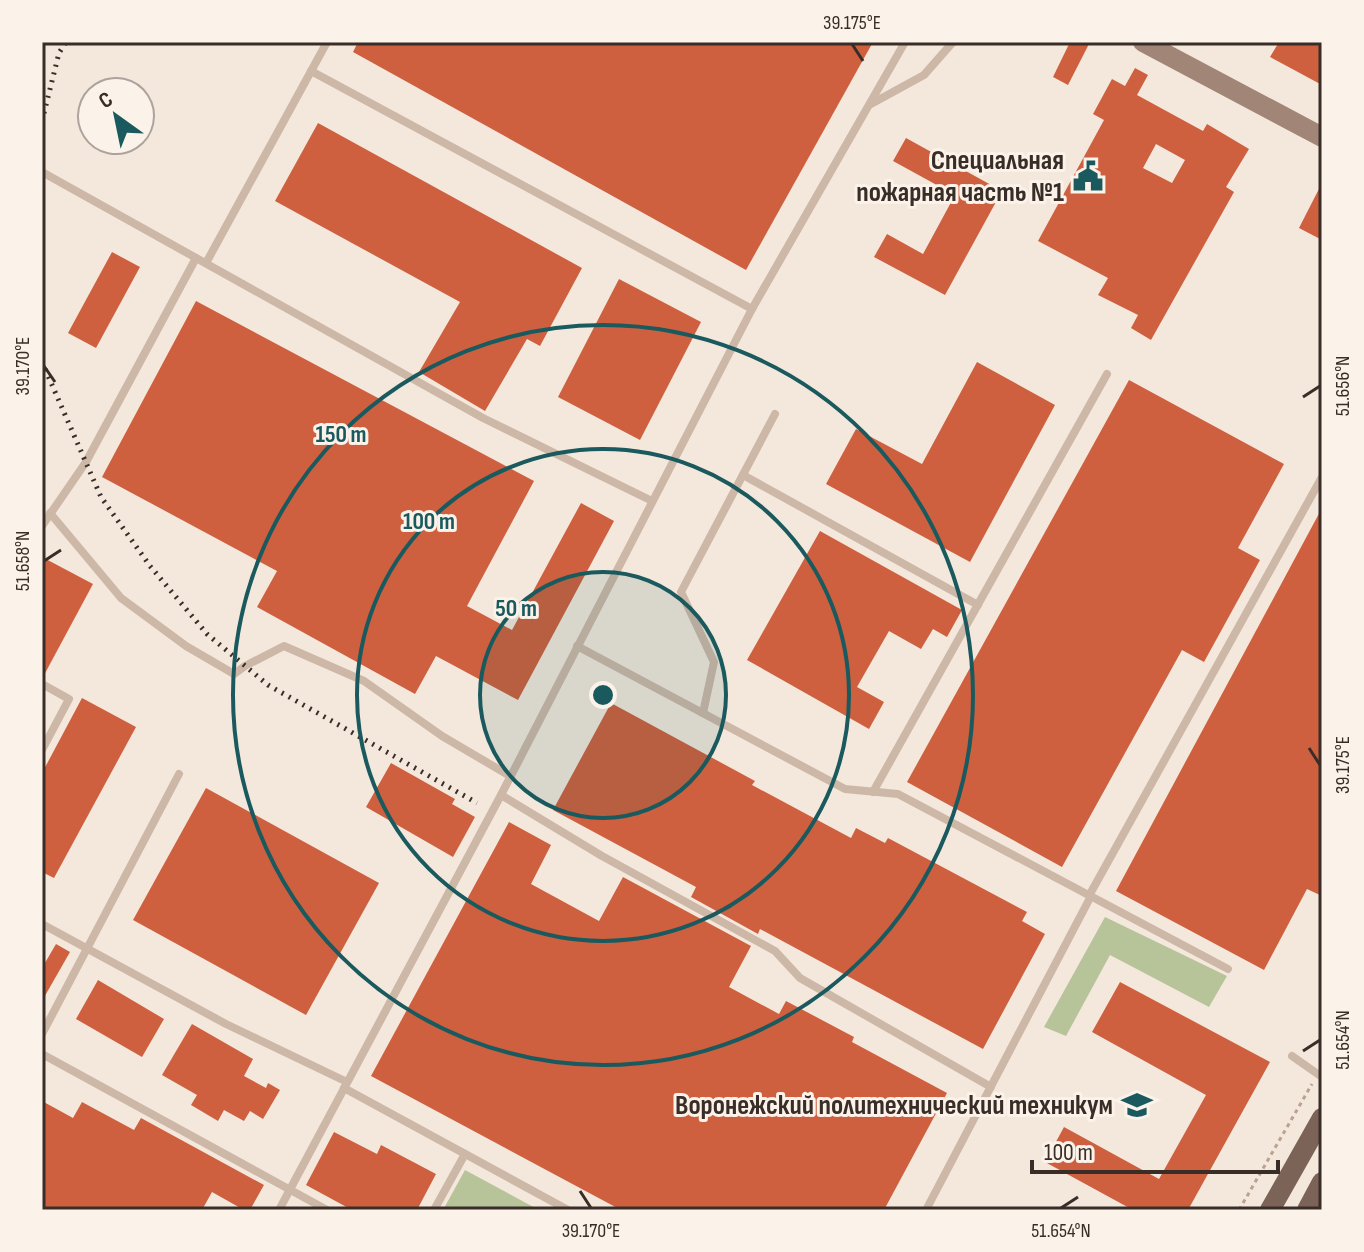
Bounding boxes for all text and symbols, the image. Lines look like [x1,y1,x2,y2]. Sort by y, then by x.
text: 39.175°E [823,11,881,35]
north arrow [76,76,156,156]
text: С [94,86,118,115]
place label: Специальная пожарная часть №1 [856,144,1064,209]
public building icon: Специальная пожарная часть №1 [1071,159,1105,193]
text: 39.170°E [11,337,35,395]
text: 51.656°N [1331,356,1355,416]
text: 150 m [315,420,367,449]
text: 100 m [403,507,455,536]
text: 51.658°N [11,531,35,591]
text: 50 m [495,594,537,623]
centre of rings [589,681,617,709]
text: 39.175°E [1331,736,1355,794]
text: 51.654°N [1331,1010,1355,1070]
school or university icon: Воронежский политехнический техникум [1120,1088,1154,1122]
place label: Воронежский политехнический техникум [675,1089,1113,1122]
scale bar [1032,1124,1278,1174]
text: 100 m [1044,1138,1093,1167]
text: 39.170°E [562,1219,620,1243]
text: 51.654°N [1031,1219,1091,1243]

